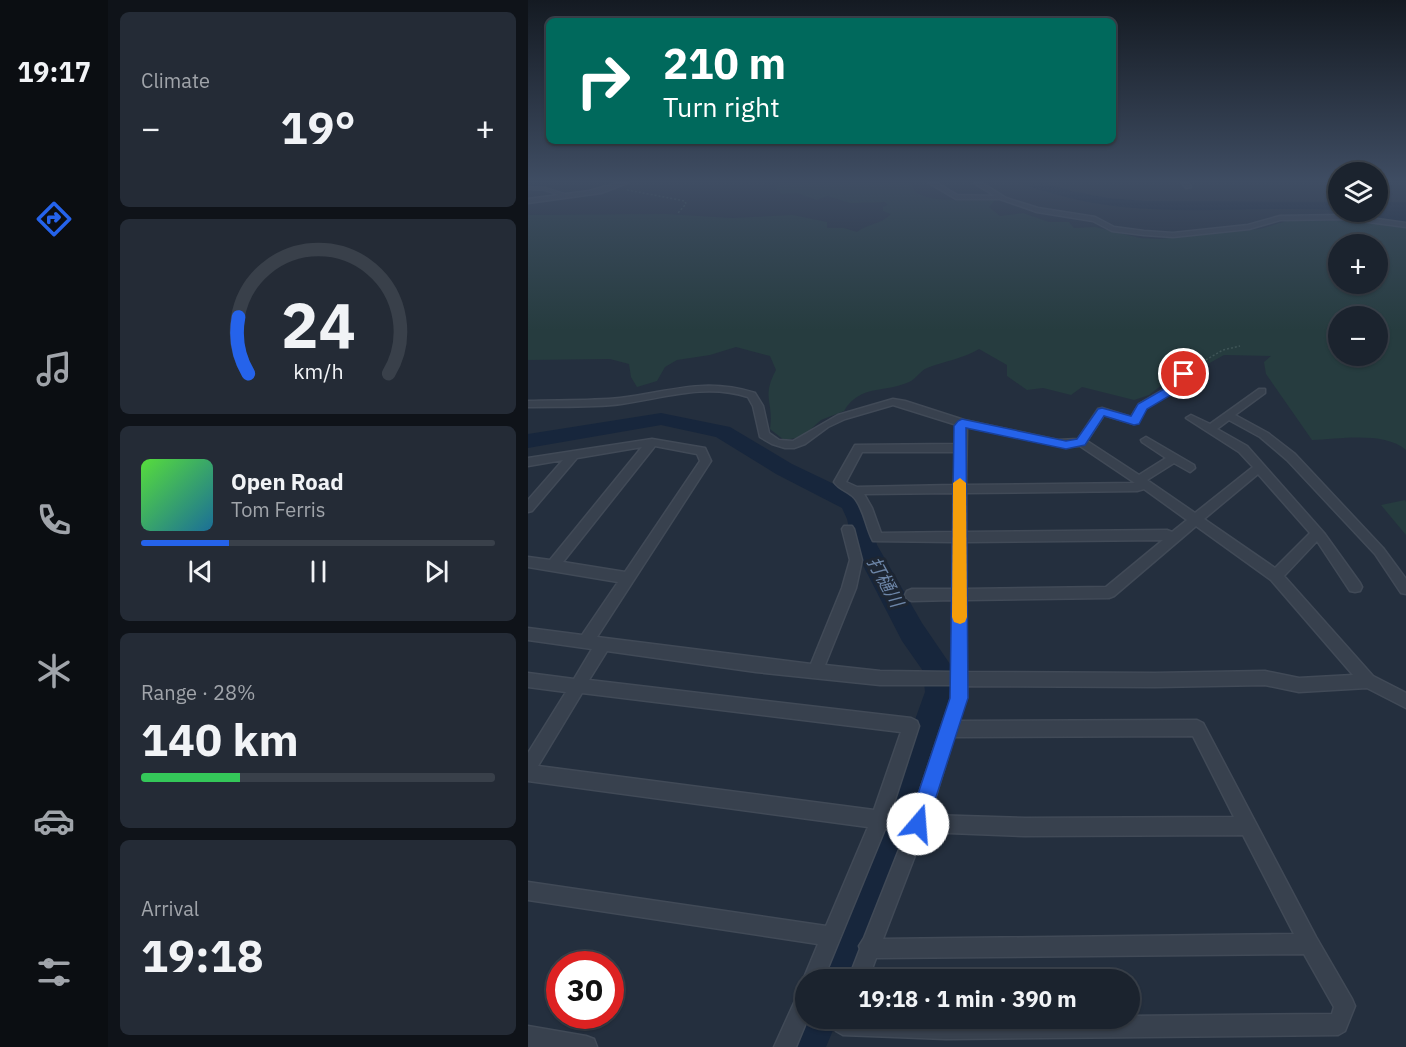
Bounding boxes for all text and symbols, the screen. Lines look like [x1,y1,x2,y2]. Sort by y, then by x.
text: 210 m [663,36,786,91]
icon: right [564,42,642,120]
text: 19:17 [17,54,91,89]
text: Climate [141,67,210,94]
text: Turn right [663,89,780,124]
text: 19° [280,98,356,156]
text: − [141,106,161,149]
text: + [475,106,495,149]
map controls [1328,162,1388,366]
button: layers [1328,162,1388,222]
icon: directions [33,198,75,240]
button: + [1328,234,1388,294]
text: 24 [281,284,355,365]
button: − [1328,306,1388,366]
icon: music [33,348,75,390]
pin [1158,348,1209,399]
text: km/h [293,357,343,385]
icon: arrive [1167,357,1200,390]
text: Open Road [231,467,344,496]
text: Tom Ferris [231,496,326,523]
icon: phone [33,499,75,541]
water label: 打樋川 [862,553,910,613]
icon: previous [184,555,217,588]
icon: pause [302,555,335,588]
icon: next [420,555,453,588]
icon: climate [33,650,75,692]
text: Range · 28% [141,679,256,706]
text: 140 km [141,710,299,768]
position arrow [886,792,950,856]
icon: car [33,800,75,842]
text: Arrival [141,895,199,922]
text: 19:18 [141,926,264,984]
icon: filters [33,951,75,993]
speed limit sign: 30 [546,951,624,1029]
text: 19:18 · 1 min · 390 m [858,984,1077,1013]

